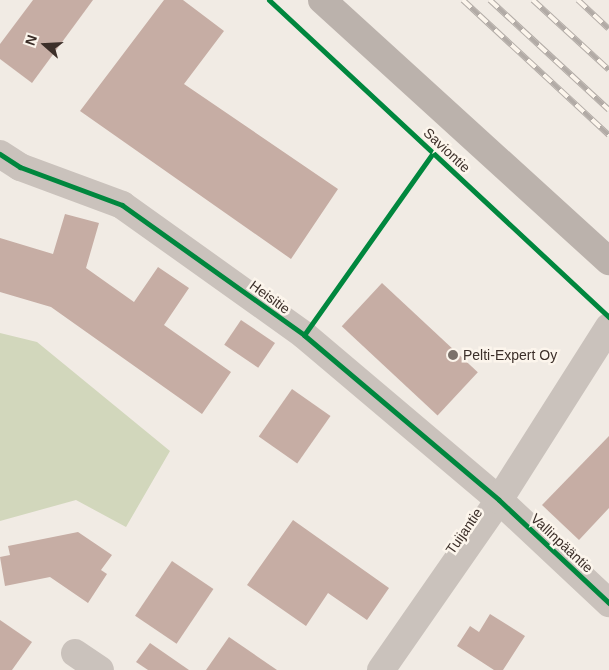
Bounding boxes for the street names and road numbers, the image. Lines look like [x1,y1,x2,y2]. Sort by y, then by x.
street label: Saviontie [420,124,474,176]
street label: Heisitie [246,277,294,317]
street label: Tuijantie [442,505,486,557]
street label: Vallinpääntie [527,510,597,576]

